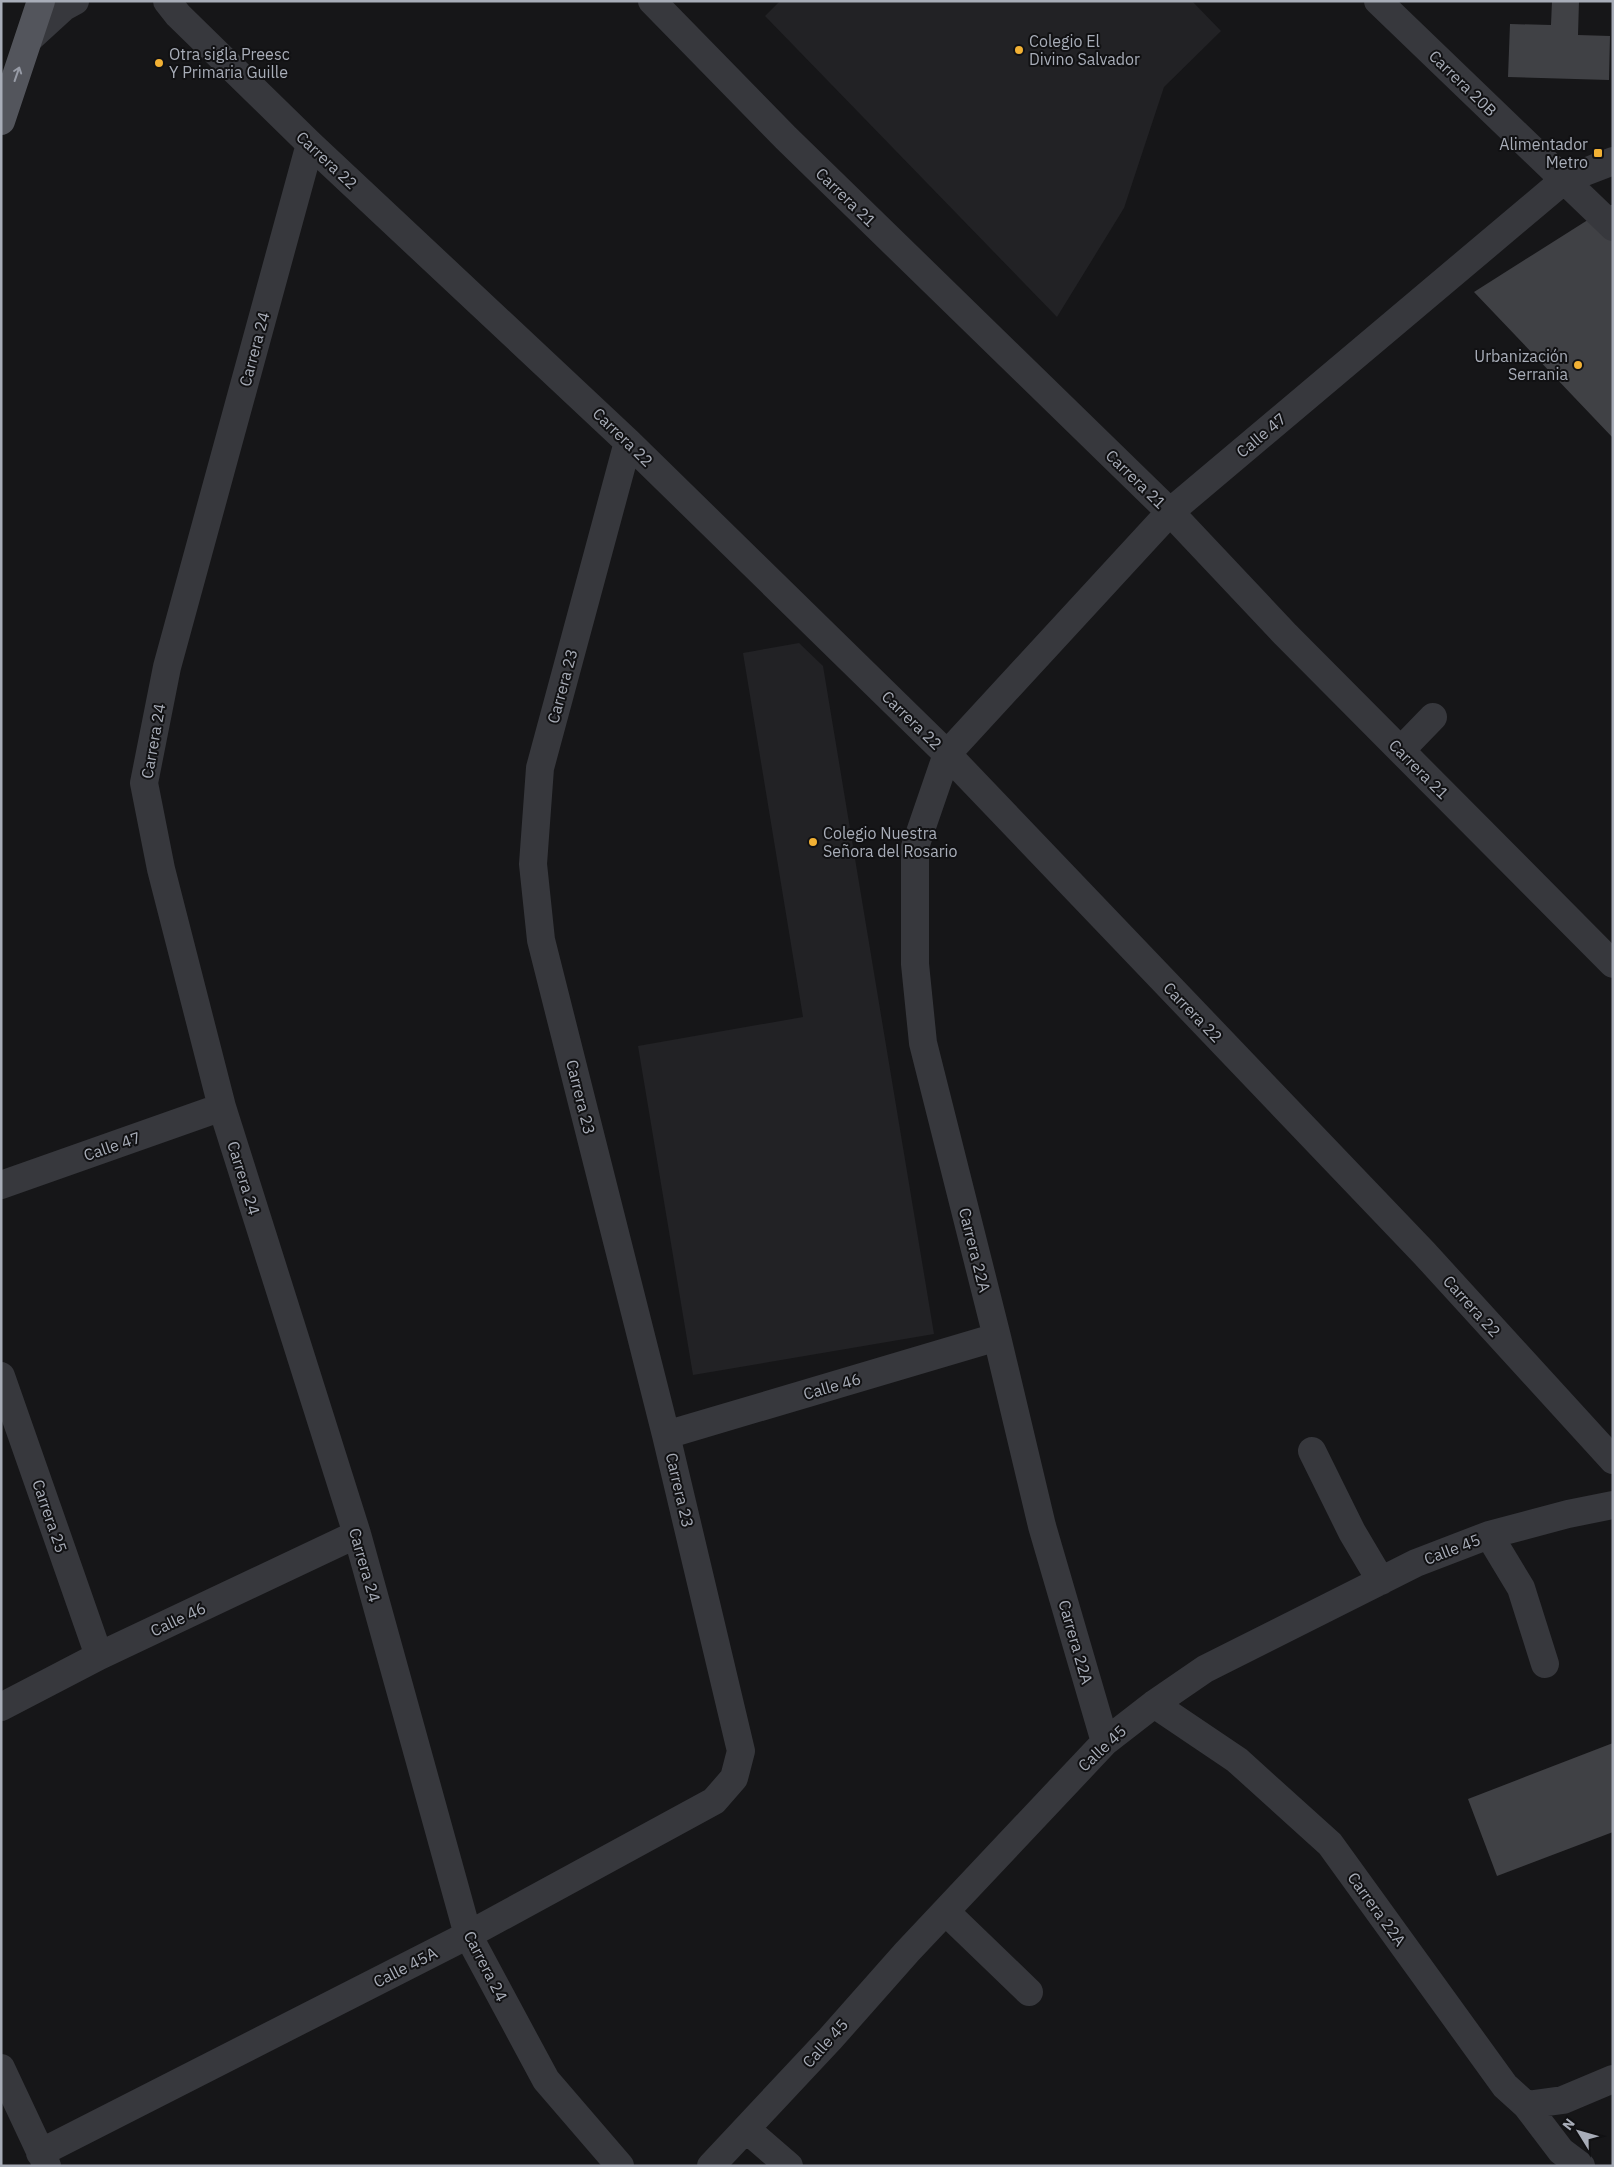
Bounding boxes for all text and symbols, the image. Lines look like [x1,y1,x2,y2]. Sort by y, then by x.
place label: Colegio El Divino Salvador [1029,31,1140,69]
place label: Otra sigla Preesc Y Primaria Guille [169,44,290,82]
marker: Colegio El Divino Salvador [1013,44,1025,56]
street label: Carrera 20B [1425,46,1501,120]
marker: Otra sigla Preesc Y Primaria Guille [153,57,165,69]
one-way arrow [13,67,22,83]
street label: Carrera 22 [292,127,362,193]
place label: Alimentador Metro [1499,134,1588,172]
marker: Alimentador Metro [1592,147,1604,159]
street label: Carrera 21 [812,163,880,231]
street label: Carrera 24 [234,310,274,388]
place label: Urbanización Serrania [1474,346,1568,384]
marker: Urbanización Serrania [1572,359,1584,371]
street label: Carrera 22 [589,403,657,471]
street label: Calle 47 [1232,408,1290,462]
street label: Carrera 21 [1102,445,1170,513]
street label: Carrera 23 [542,647,582,725]
street label: Carrera 22 [878,686,946,754]
street label: Carrera 24 [137,702,169,780]
street label: Carrera 21 [1385,735,1453,803]
place label: Colegio Nuestra Señora del Rosario [823,823,958,861]
marker: Colegio Nuestra Señora del Rosario [807,836,819,848]
street label: Carrera 22 [1159,978,1227,1046]
street label: Carrera 23 [562,1058,600,1136]
street label: Calle 47 [81,1127,143,1165]
street label: Carrera 24 [223,1139,265,1217]
street label: Carrera 22A [955,1206,995,1294]
street label: Carrera 22 [1439,1271,1505,1341]
street label: Calle 46 [801,1368,863,1404]
street label: Carrera 23 [662,1451,698,1529]
street label: Carrera 25 [28,1477,72,1555]
street label: Carrera 24 [345,1526,385,1604]
street label: Calle 45 [1421,1529,1483,1569]
street label: Calle 46 [147,1597,209,1641]
street label: Carrera 22A [1054,1598,1098,1686]
street label: Calle 45 [1074,1721,1130,1775]
street label: Carrera 22A [1343,1868,1411,1950]
street label: Carrera 24 [460,1927,512,2005]
street label: Calle 45A [370,1942,440,1992]
street label: Calle 45 [798,2014,852,2072]
north arrow [1554,2107,1604,2157]
text: N [1558,2115,1579,2134]

